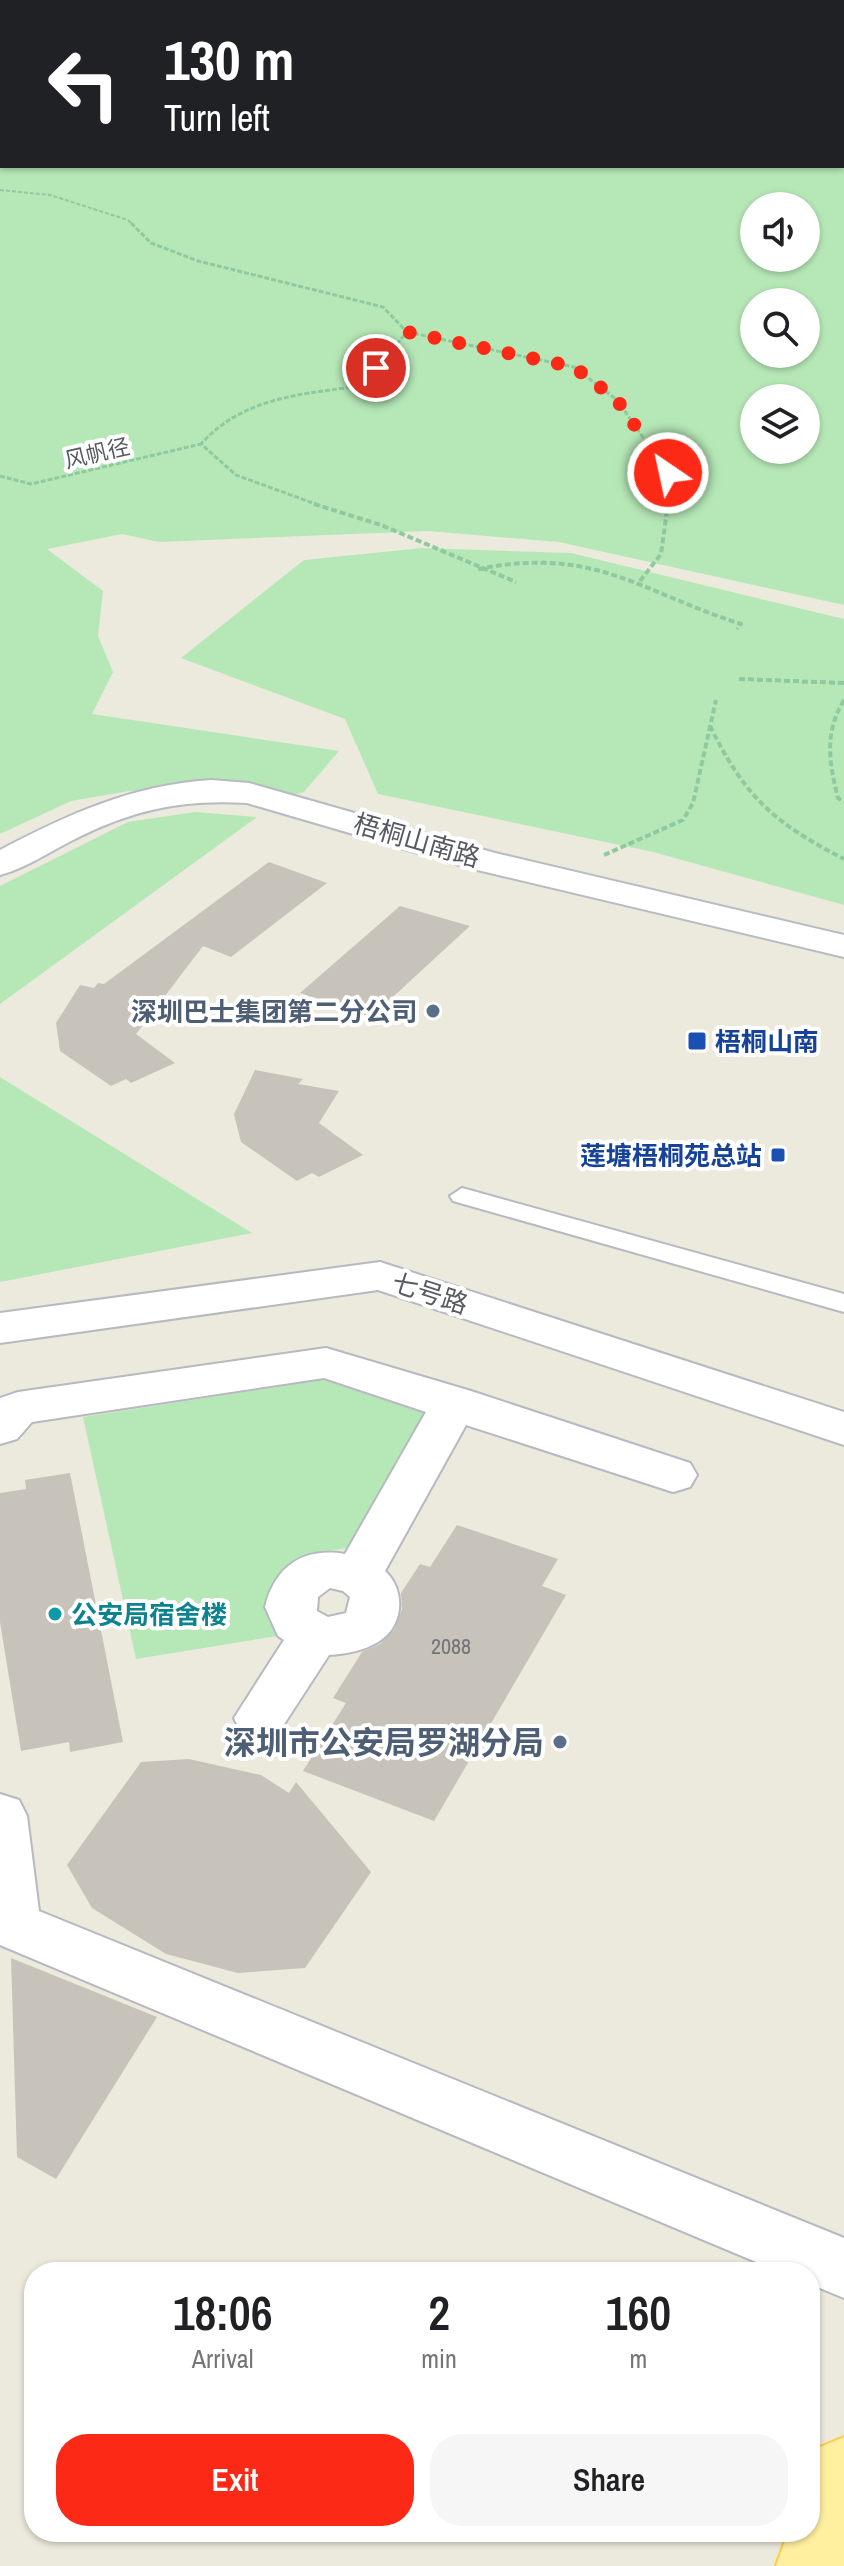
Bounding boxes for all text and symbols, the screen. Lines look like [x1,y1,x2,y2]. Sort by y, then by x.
text: 130 m [164,22,294,97]
icon: left [32,32,136,136]
text: Turn left [164,94,270,142]
map controls [740,192,820,464]
button: sound [740,192,820,272]
button: search [740,288,820,368]
pin [342,334,410,402]
icon: arrive [354,346,398,390]
button: layers [740,384,820,464]
street label: 风帆径 [61,431,133,475]
position arrow [626,431,710,515]
street label: 梧桐山南路 [350,805,484,875]
place label: 深圳巴士集团第二分公司 [131,994,417,1029]
marker: 深圳巴士集团第二分公司 [424,1002,442,1020]
place label: 梧桐山南 [715,1024,819,1059]
marker: 梧桐山南 [686,1030,708,1052]
place label: 莲塘梧桐苑总站 [580,1138,762,1173]
marker: 莲塘梧桐苑总站 [769,1146,787,1164]
street label: 七号路 [387,1264,473,1322]
place label: 公安局宿舍楼 [71,1597,227,1632]
marker: 公安局宿舍楼 [46,1605,64,1623]
house number: 2088 [431,1631,471,1661]
place label: 深圳市公安局罗湖分局 [224,1721,544,1764]
marker: 深圳市公安局罗湖分局 [551,1733,569,1751]
text: 18:06 [173,2280,273,2345]
text: 2 [428,2280,450,2345]
text: 160 [606,2280,671,2345]
text: Arrival [192,2341,253,2376]
text: min [421,2341,457,2376]
text: m [630,2341,647,2376]
button: Exit [56,2434,414,2526]
button: Share [430,2434,788,2526]

